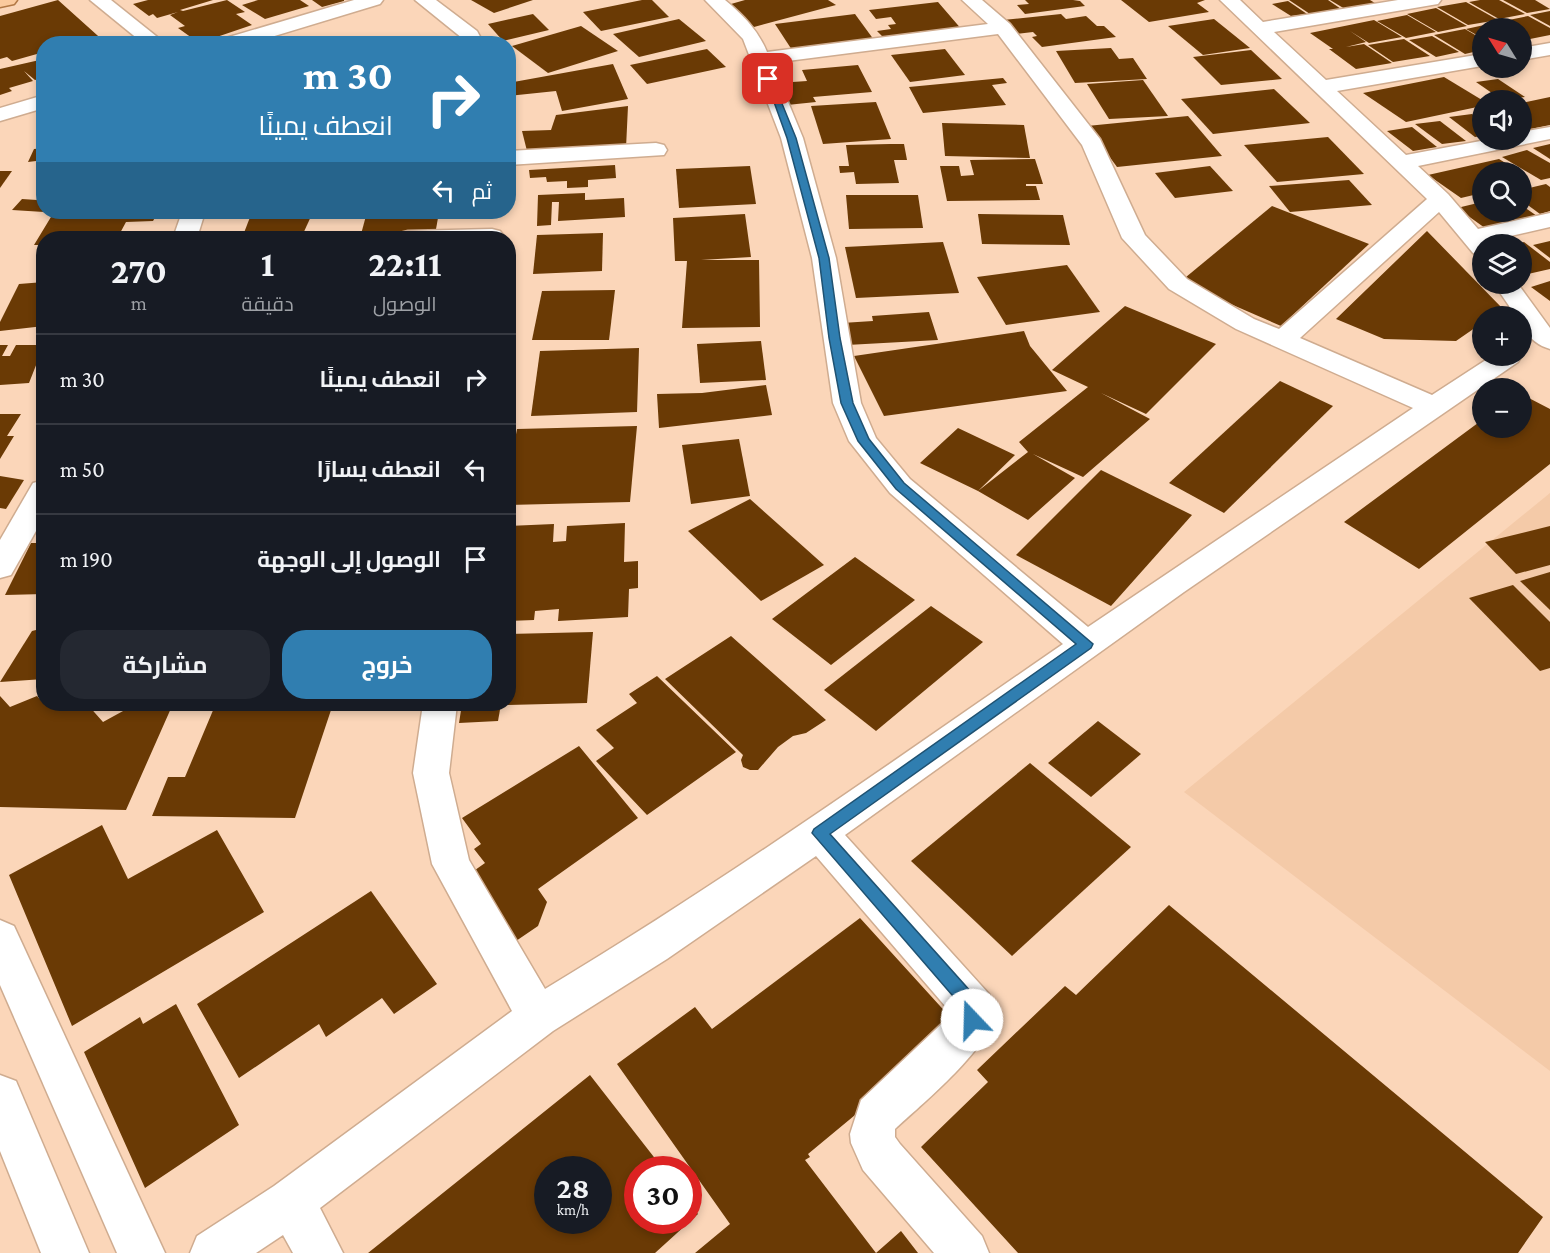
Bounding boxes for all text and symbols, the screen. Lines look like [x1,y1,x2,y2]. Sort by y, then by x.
north arrow [1472,18,1532,78]
map controls [1472,18,1532,438]
text: 30 m [303,51,393,98]
pin [742,53,793,104]
icon: right [414,60,492,138]
icon: arrive [751,62,784,95]
button: sound [1472,90,1532,150]
text: انعطف يمينًا [258,111,393,141]
button: search [1472,162,1532,222]
icon: left [427,174,460,207]
text: ثم [472,179,492,204]
button: layers [1472,234,1532,294]
text: 1 [261,244,274,284]
text: 22:11 [368,244,441,284]
text: 270 [111,251,167,291]
text: m [131,292,147,314]
text: دقيقة [242,293,294,315]
text: الوصول [373,293,437,315]
button: + [1472,306,1532,366]
icon: right [459,363,492,396]
text: 30 m [60,367,105,392]
text: انعطف يمينًا [319,367,441,392]
button: − [1472,378,1532,438]
icon: left [459,453,492,486]
text: 50 m [60,457,105,482]
text: انعطف يسارًا [317,457,441,482]
icon: arrive [459,543,492,576]
text: 190 m [60,547,113,572]
text: الوصول إلى الوجهة [257,547,441,572]
button: مشاركة [60,630,270,699]
button: خروج [282,630,492,699]
position arrow [940,988,1004,1052]
speed limit sign: 30 [624,1156,702,1234]
text: 28 [557,1171,589,1204]
text: km/h [557,1202,589,1218]

